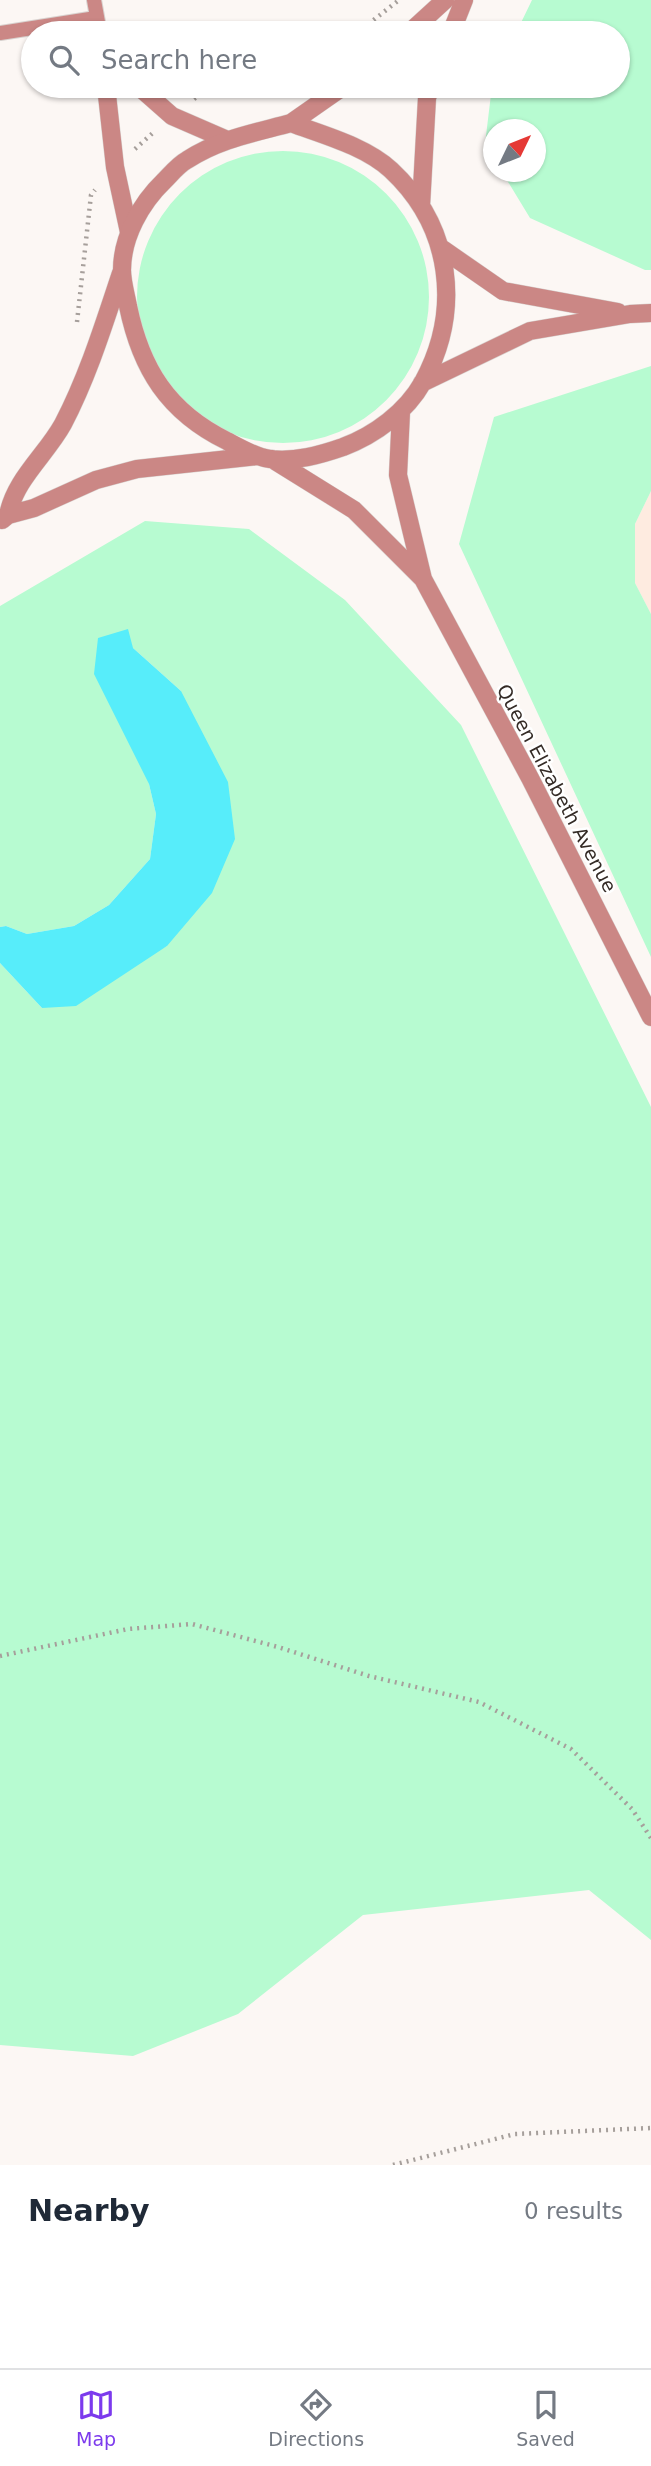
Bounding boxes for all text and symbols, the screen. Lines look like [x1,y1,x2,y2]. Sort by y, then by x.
search box [21,21,630,98]
icon: search [45,41,83,79]
text: Search here [101,45,257,75]
north arrow [483,119,546,182]
street label: Queen Elizabeth Avenue [493,680,621,896]
text: Nearby [28,2193,150,2228]
text: 0 results [524,2198,623,2224]
tab: Map [76,2386,116,2450]
tab: Directions [268,2386,364,2450]
tab: Saved [516,2386,575,2450]

